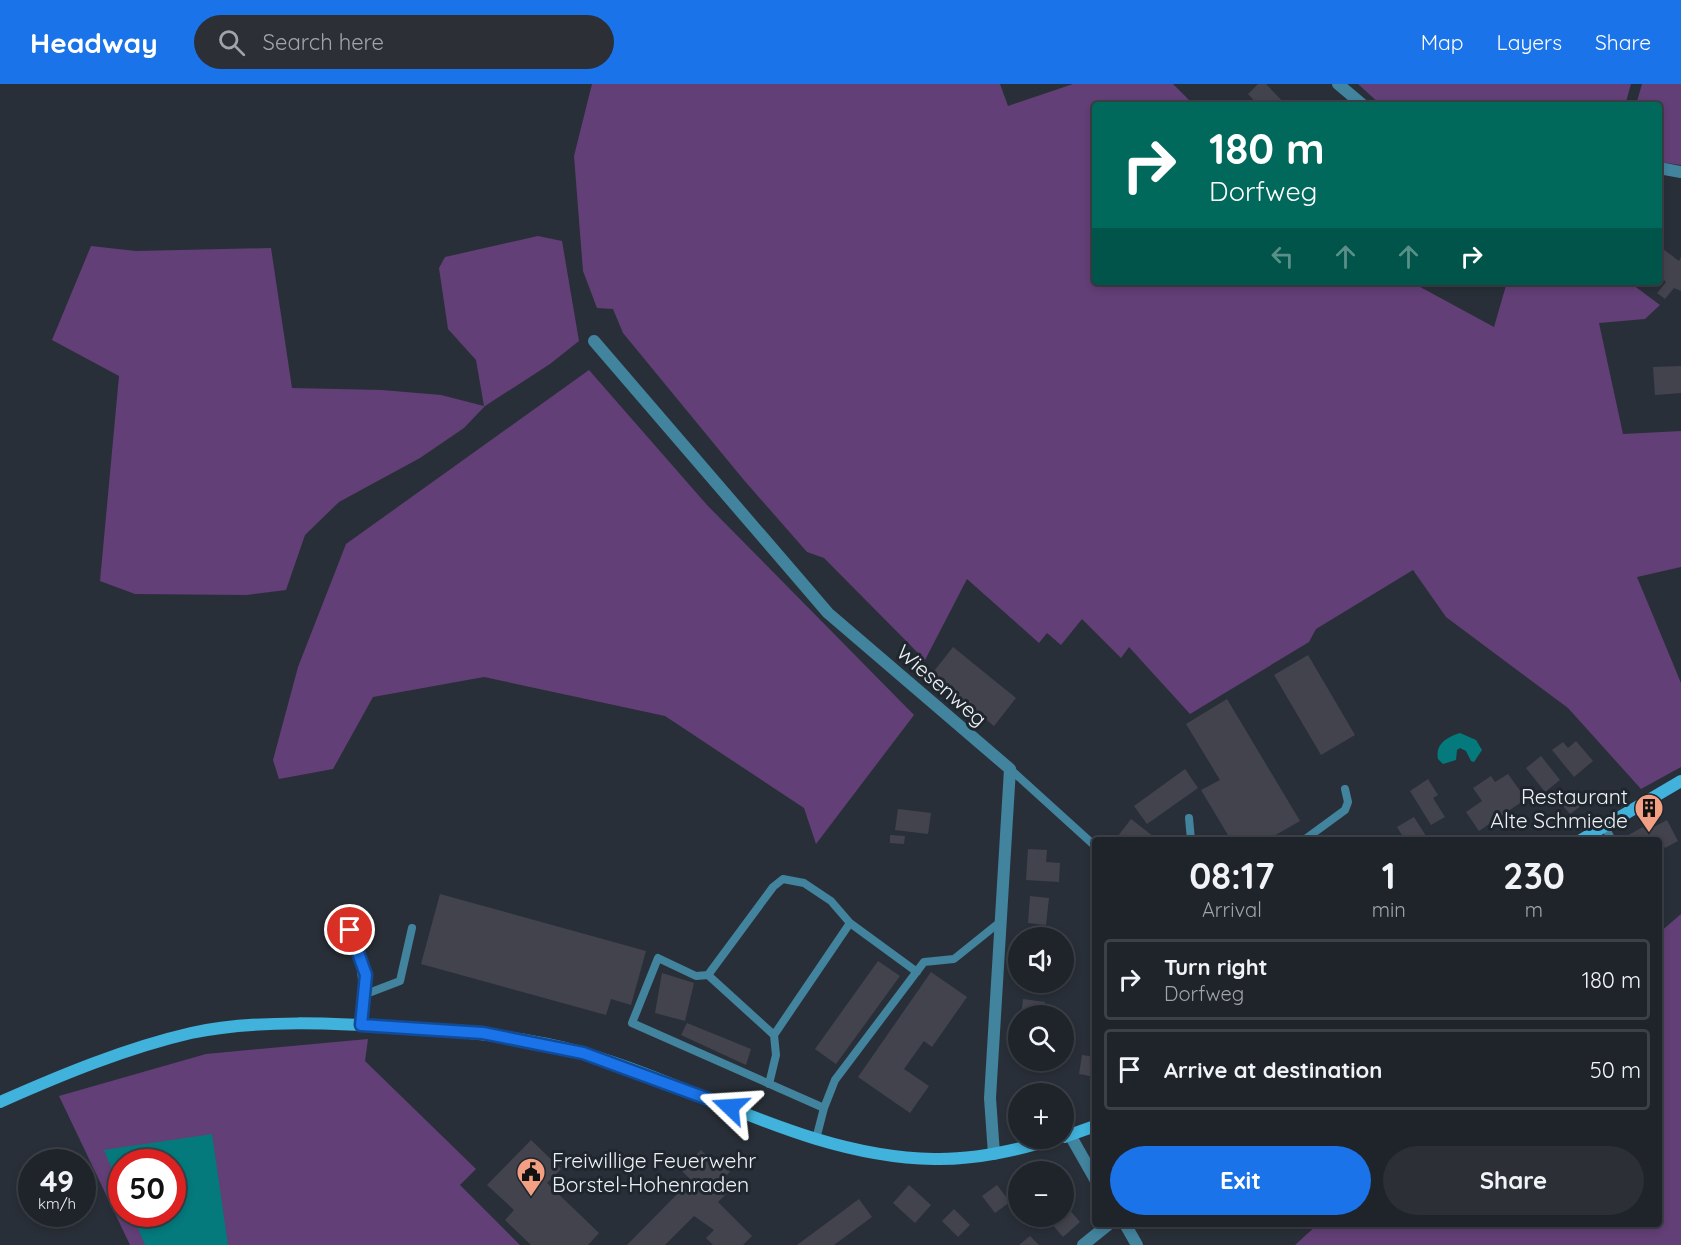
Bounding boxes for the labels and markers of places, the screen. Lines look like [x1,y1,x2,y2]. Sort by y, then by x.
place label: Restaurant Alte Schmiede [1490,783,1628,833]
building icon: Restaurant Alte Schmiede [1633,792,1665,834]
pin [324,904,375,955]
place label: Freiwillige Feuerwehr Borstel-Hohenraden [552,1147,756,1197]
public building icon: Freiwillige Feuerwehr Borstel-Hohenraden [515,1156,547,1198]

